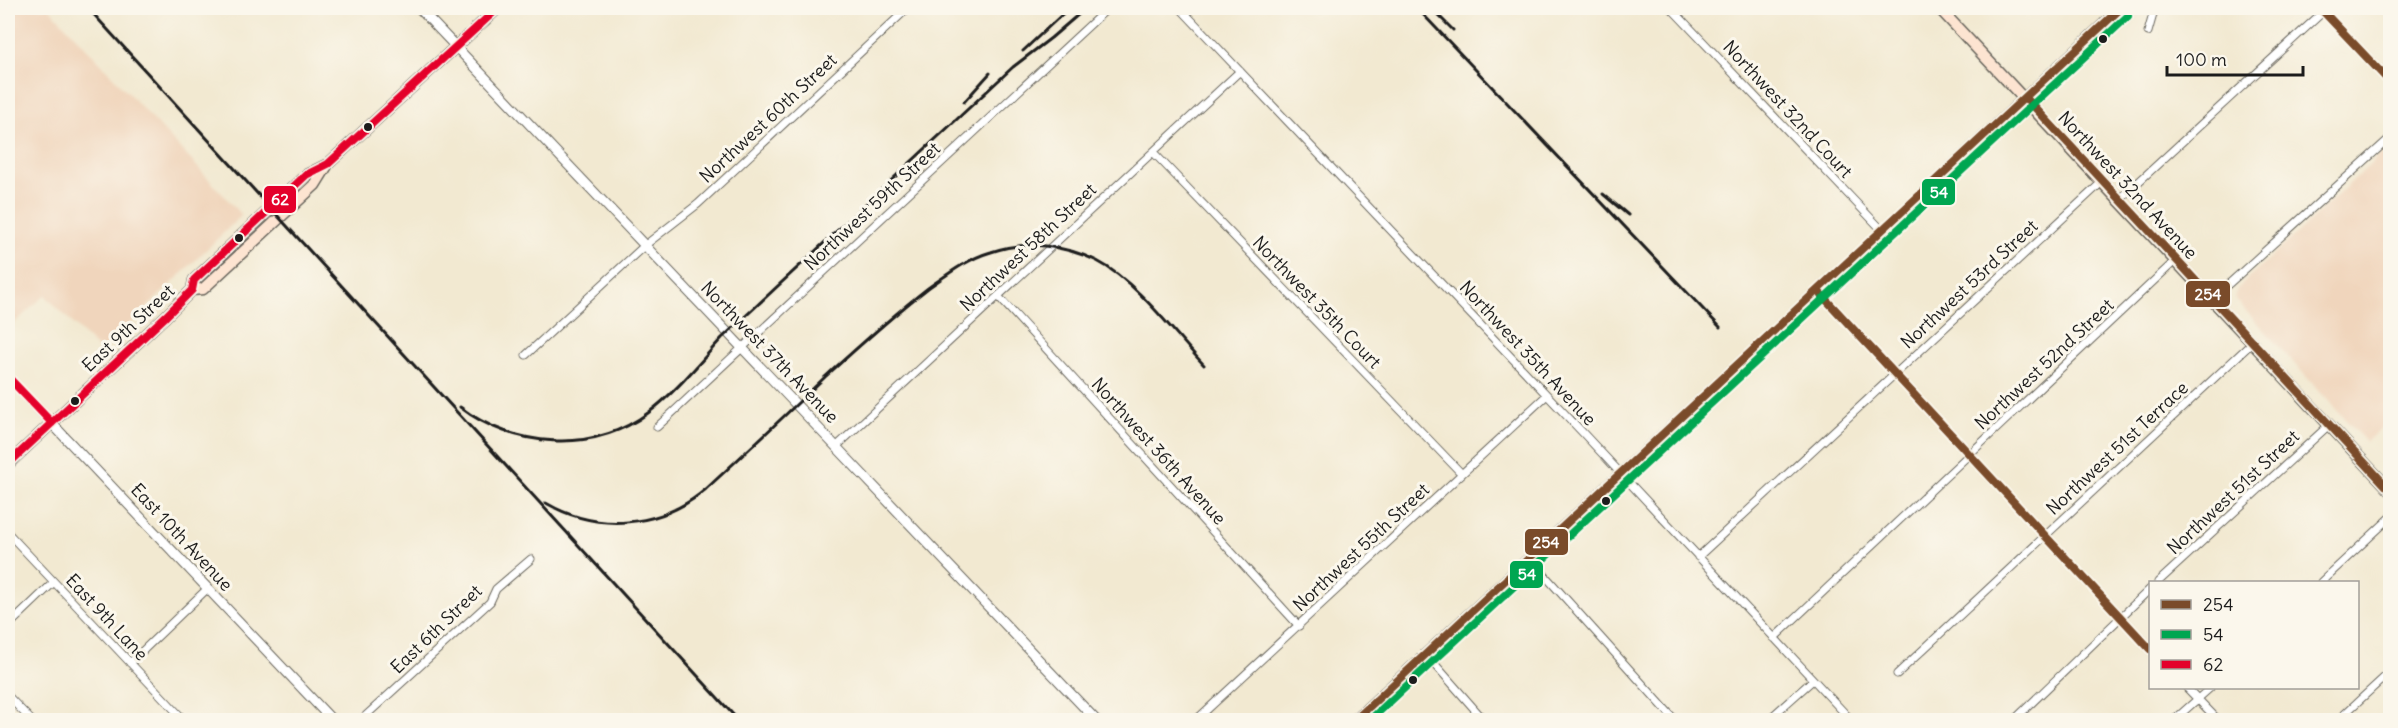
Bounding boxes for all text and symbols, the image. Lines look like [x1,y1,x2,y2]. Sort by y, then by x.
unlabelled marker [2097,33,2109,45]
street label: Northwest 32nd Court [1718,36,1858,182]
scale bar [2167,39,2304,77]
street label: Northwest 60th Street [695,48,841,188]
text: 100 m [2176,48,2227,71]
street label: Northwest 32nd Avenue [2053,106,2203,264]
unlabelled marker [362,121,374,133]
street label: Northwest 59th Street [799,137,945,275]
street label: Northwest 58th Street [955,178,1101,316]
line badge: 54 [1921,178,1956,206]
text: 54 [1930,182,1948,202]
line badge: 62 [263,185,297,214]
text: 62 [271,189,289,209]
street label: Northwest 53rd Street [1896,215,2042,353]
street label: Northwest 35th Court [1248,231,1386,373]
unlabelled marker [233,232,245,244]
street label: Northwest 37th Avenue [696,276,844,428]
street label: Northwest 35th Avenue [1455,276,1601,430]
street label: East 9th Street [77,279,179,377]
line badge: 254 [2185,280,2231,308]
text: 254 [2194,284,2222,304]
street label: Northwest 52nd Street [1970,294,2118,434]
street label: Northwest 36th Avenue [1087,373,1231,529]
street label: Northwest 51st Terrace [2041,376,2193,520]
unlabelled marker [69,395,81,407]
street label: Northwest 51st Street [2162,425,2304,559]
street label: East 10th Avenue [126,478,238,596]
street label: Northwest 55th Street [1288,478,1434,616]
unlabelled marker [1600,495,1612,507]
line badge: 254 [1524,528,1569,556]
text: 254 [1532,532,1560,552]
line badge: 54 [1509,560,1544,589]
text: 54 [1518,564,1536,584]
street label: East 9th Lane [61,569,153,665]
street label: East 6th Street [385,580,487,678]
legend [2149,581,2359,689]
text: 254 [2203,593,2234,616]
text: 54 [2203,623,2224,646]
text: 62 [2203,653,2223,676]
unlabelled marker [1407,674,1419,686]

